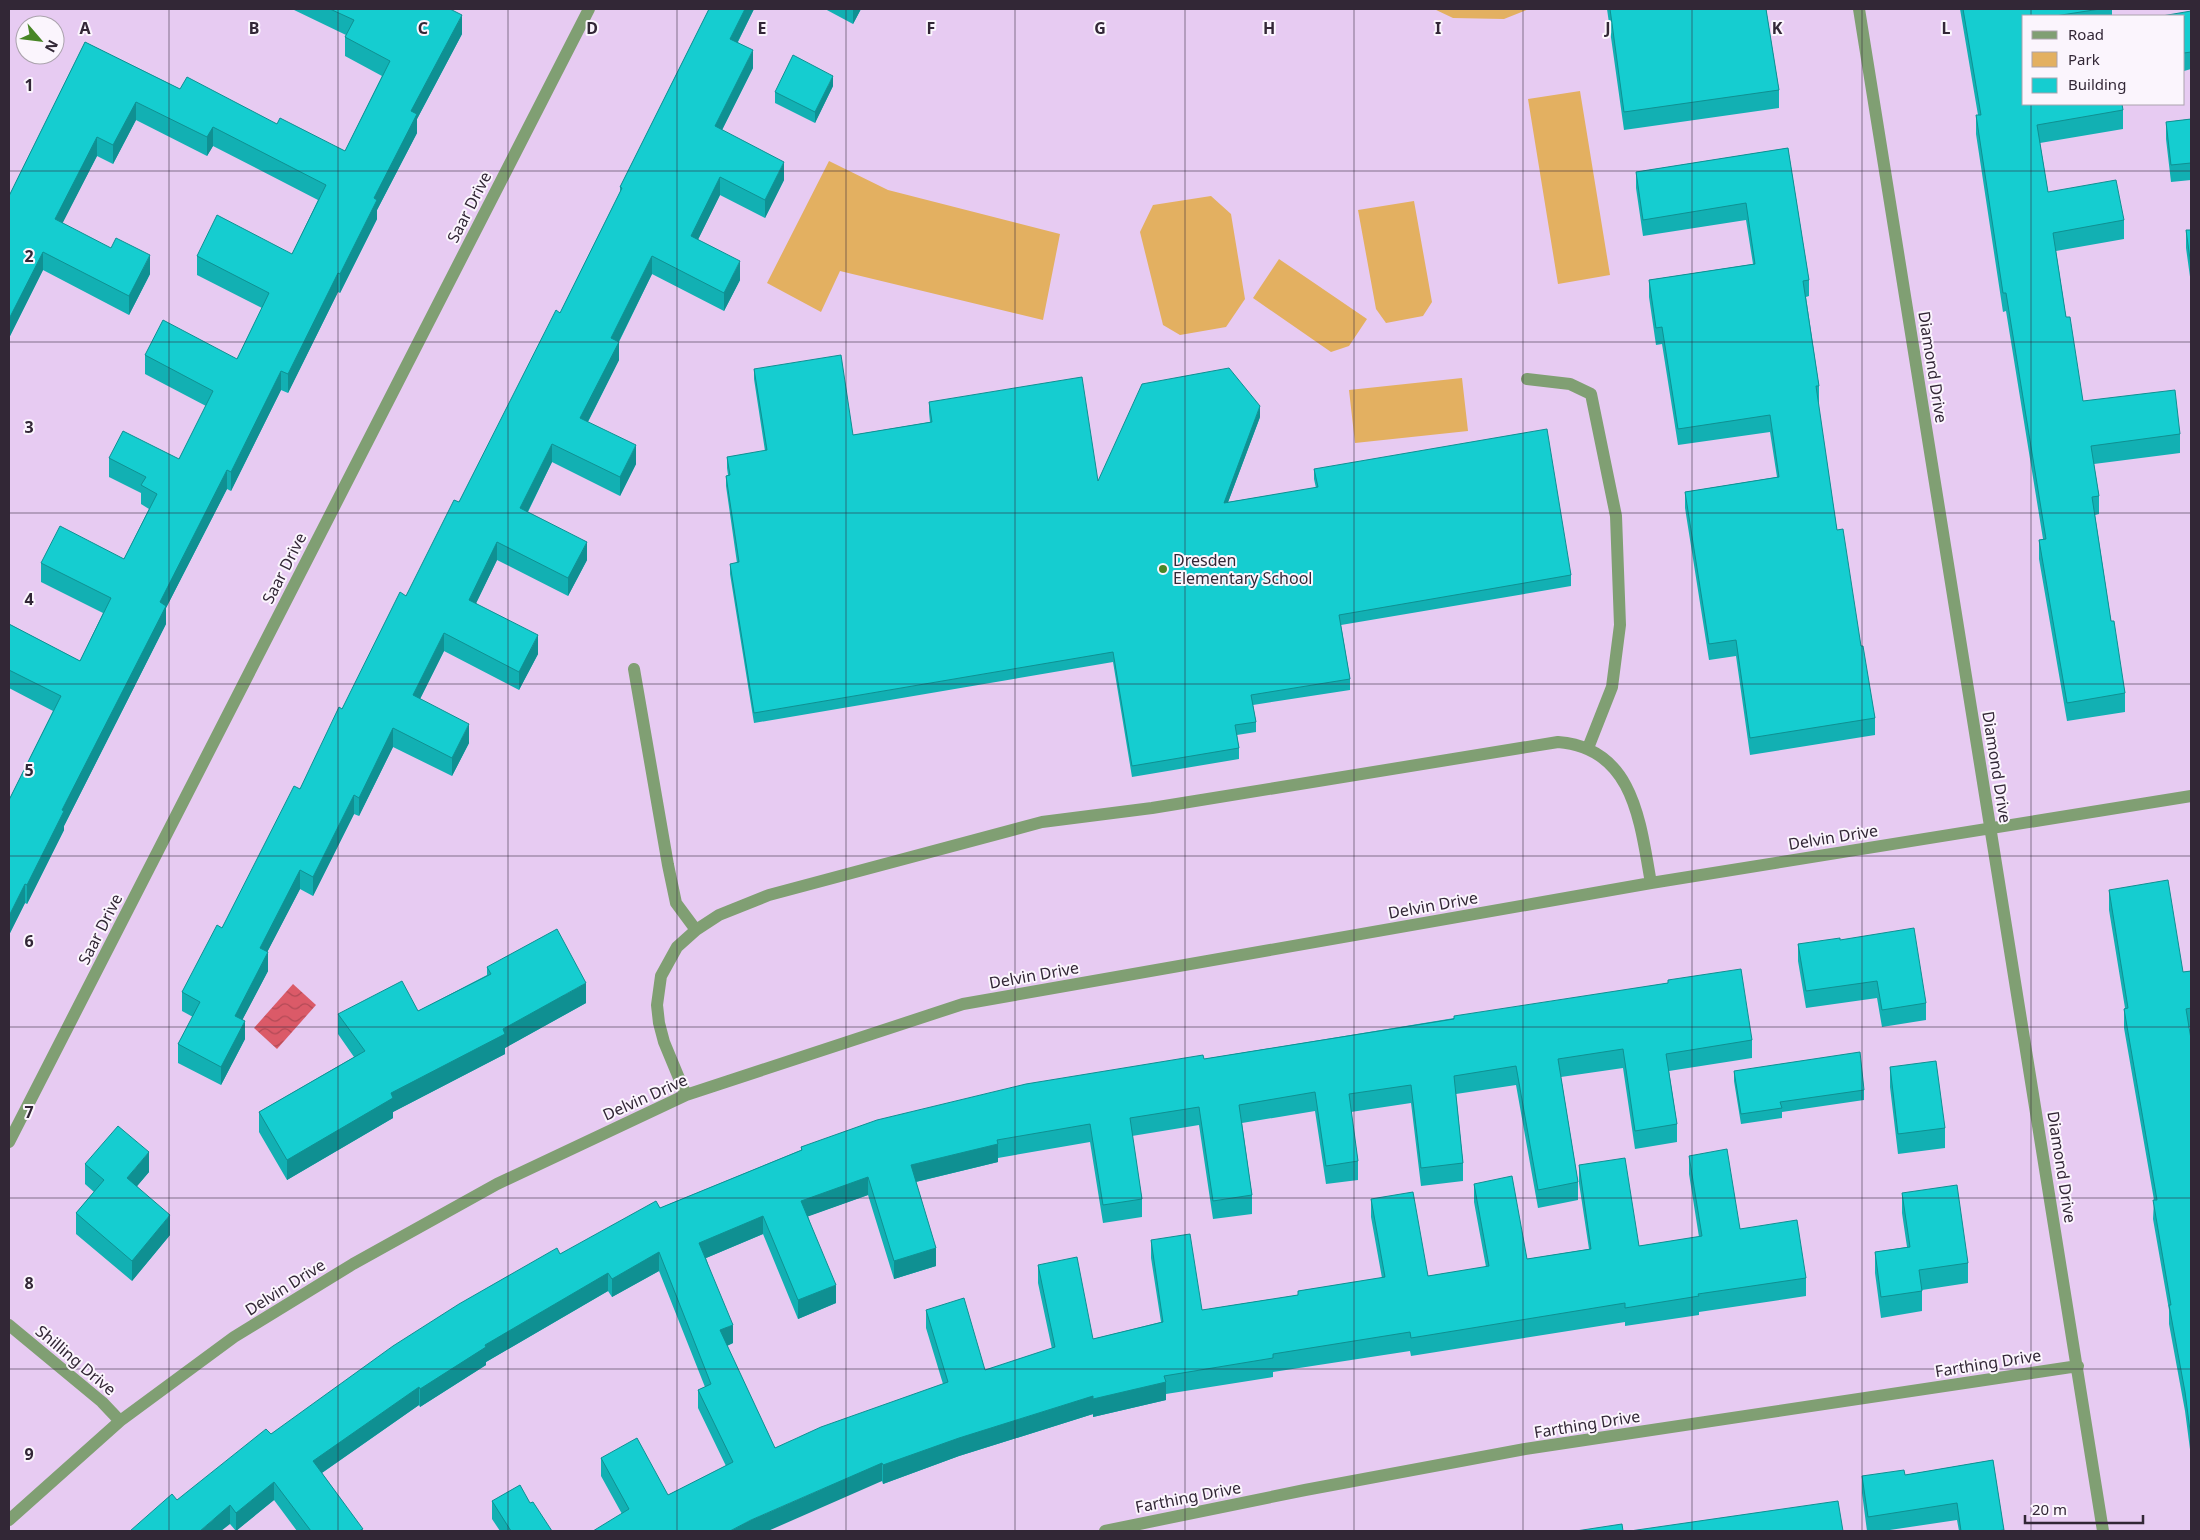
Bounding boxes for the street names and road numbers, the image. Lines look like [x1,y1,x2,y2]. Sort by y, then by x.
street label: Saar Drive [442,168,496,246]
street label: Diamond Drive [1913,310,1953,424]
street label: Saar Drive [257,529,311,607]
street label: Diamond Drive [1977,710,2017,824]
street label: Delvin Drive [1786,819,1880,855]
street label: Delvin Drive [1386,886,1480,924]
street label: Saar Drive [73,890,127,968]
street label: Delvin Drive [987,956,1081,994]
street label: Delvin Drive [599,1069,691,1125]
street label: Diamond Drive [2042,1110,2082,1224]
street label: Delvin Drive [241,1254,329,1320]
street label: Shilling Drive [31,1320,121,1400]
street label: Farthing Drive [1933,1344,2043,1382]
street label: Farthing Drive [1532,1405,1642,1443]
street label: Farthing Drive [1133,1476,1243,1518]

